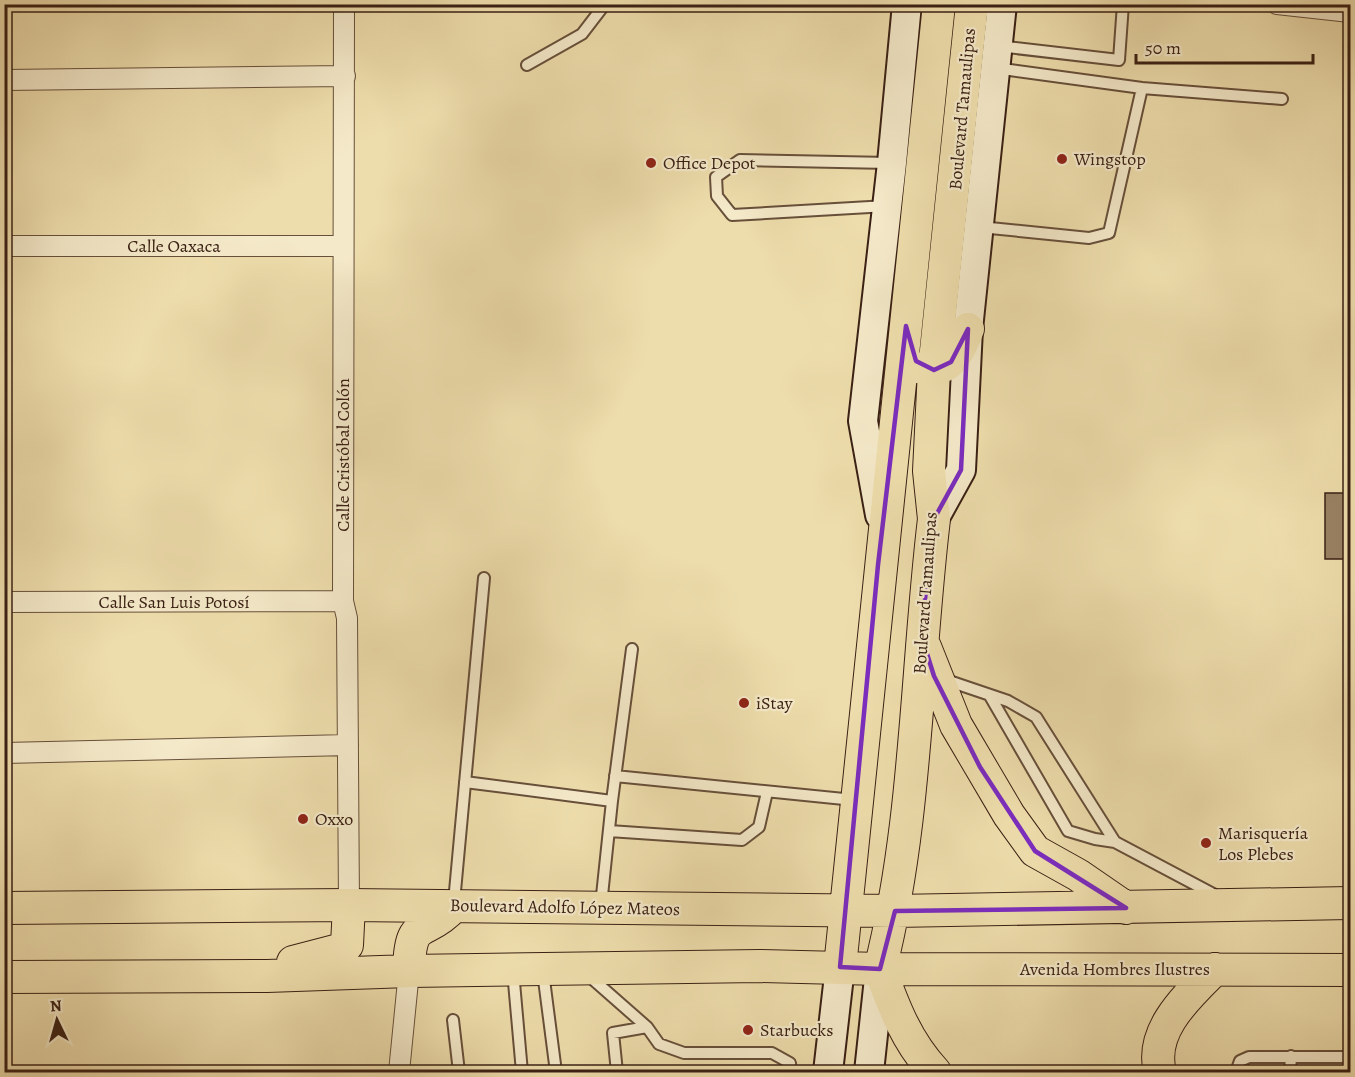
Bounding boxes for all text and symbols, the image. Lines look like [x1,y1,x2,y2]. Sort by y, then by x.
street label: Boulevard Tamaulipas [943,27,981,191]
scale bar [1136,27,1313,65]
text: 50 m [1145,36,1181,60]
place label: Wingstop [1073,147,1146,171]
place label: Office Depot [663,151,756,175]
marker: Wingstop [1055,152,1069,166]
marker: Office Depot [644,156,658,170]
street label: Calle Oaxaca [127,234,221,258]
street label: Calle Cristóbal Colón [331,378,355,532]
street label: Boulevard Tamaulipas [907,511,943,675]
street label: Calle San Luis Potosí [98,590,250,614]
place label: iStay [756,691,794,715]
marker: iStay [737,696,751,710]
place label: Oxxo [315,807,353,831]
marker: Oxxo [296,812,310,826]
place label: Marisquería Los Plebes [1218,821,1309,866]
marker: Marisquería Los Plebes [1199,836,1213,850]
street label: Boulevard Adolfo López Mateos [450,893,680,921]
street label: Avenida Hombres Ilustres [1019,957,1210,981]
north arrow [27,990,87,1050]
text: N [49,995,63,1018]
place label: Starbucks [760,1018,833,1042]
marker: Starbucks [741,1023,755,1037]

